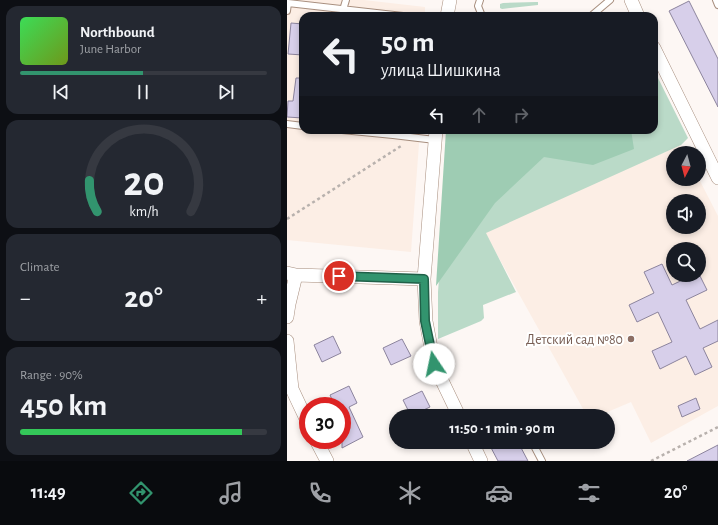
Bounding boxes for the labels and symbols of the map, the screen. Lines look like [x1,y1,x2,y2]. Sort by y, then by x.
north arrow [666,146,706,186]
pin [322,259,356,293]
place label: Детский сад №80 [526,333,623,347]
marker: Детский сад №80 [626,334,636,344]
position arrow [413,343,455,385]
speed limit sign: 30 [299,397,351,449]

